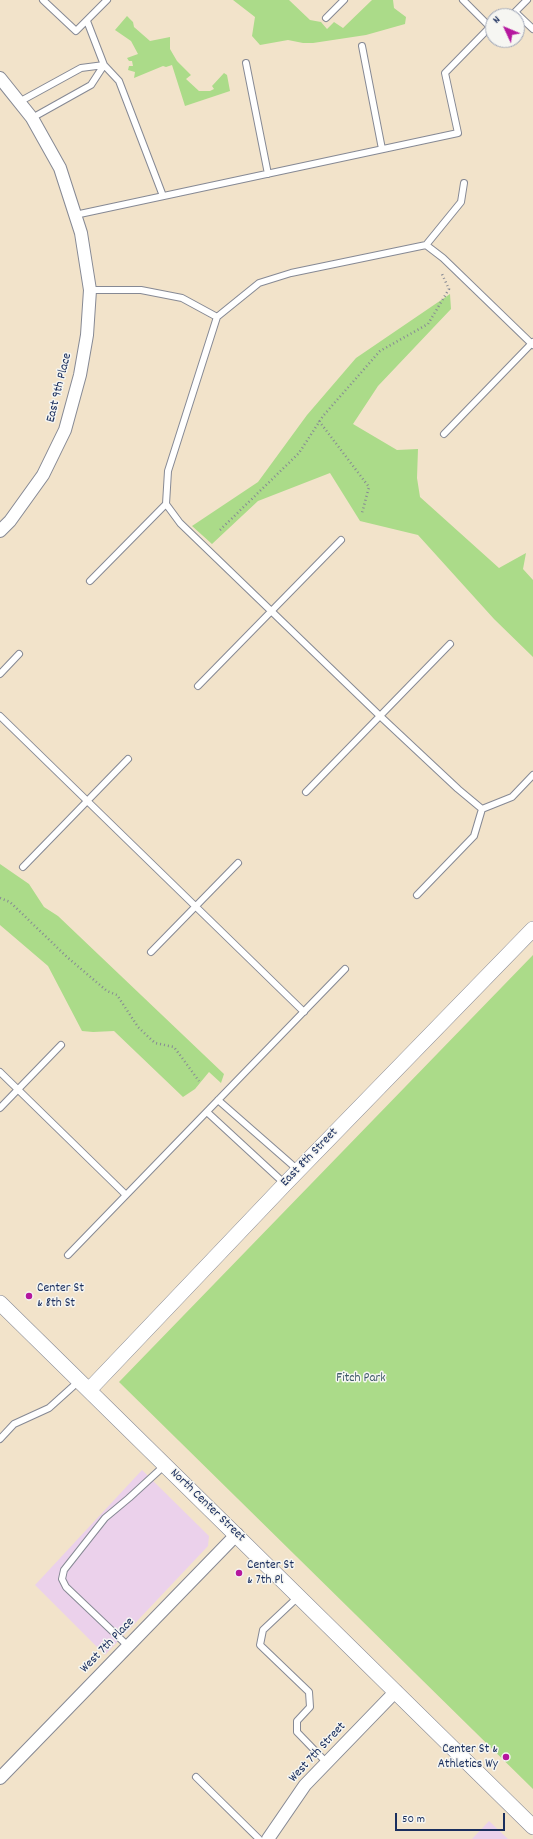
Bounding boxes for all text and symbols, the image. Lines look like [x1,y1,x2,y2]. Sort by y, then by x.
north arrow [485,8,525,48]
text: N [489,13,505,28]
street label: East 9th Place [44,352,76,424]
street label: East 8th Street [278,1125,342,1191]
place label: Center St & 8th St [37,1281,84,1312]
marker: Center St & 8th St [24,1291,34,1301]
park label: Fitch Park [336,1371,386,1387]
street label: North Center Street [166,1466,248,1546]
place label: Center St & 7th Pl [247,1558,294,1589]
marker: Center St & 7th Pl [234,1568,244,1578]
street label: West 7th Place [78,1615,138,1677]
street label: West 7th Street [286,1720,350,1786]
place label: Center St & Athletics Wy [438,1742,498,1773]
marker: Center St & Athletics Wy [501,1752,511,1762]
scale bar [397,1805,507,1831]
text: 50 m [402,1811,425,1828]

